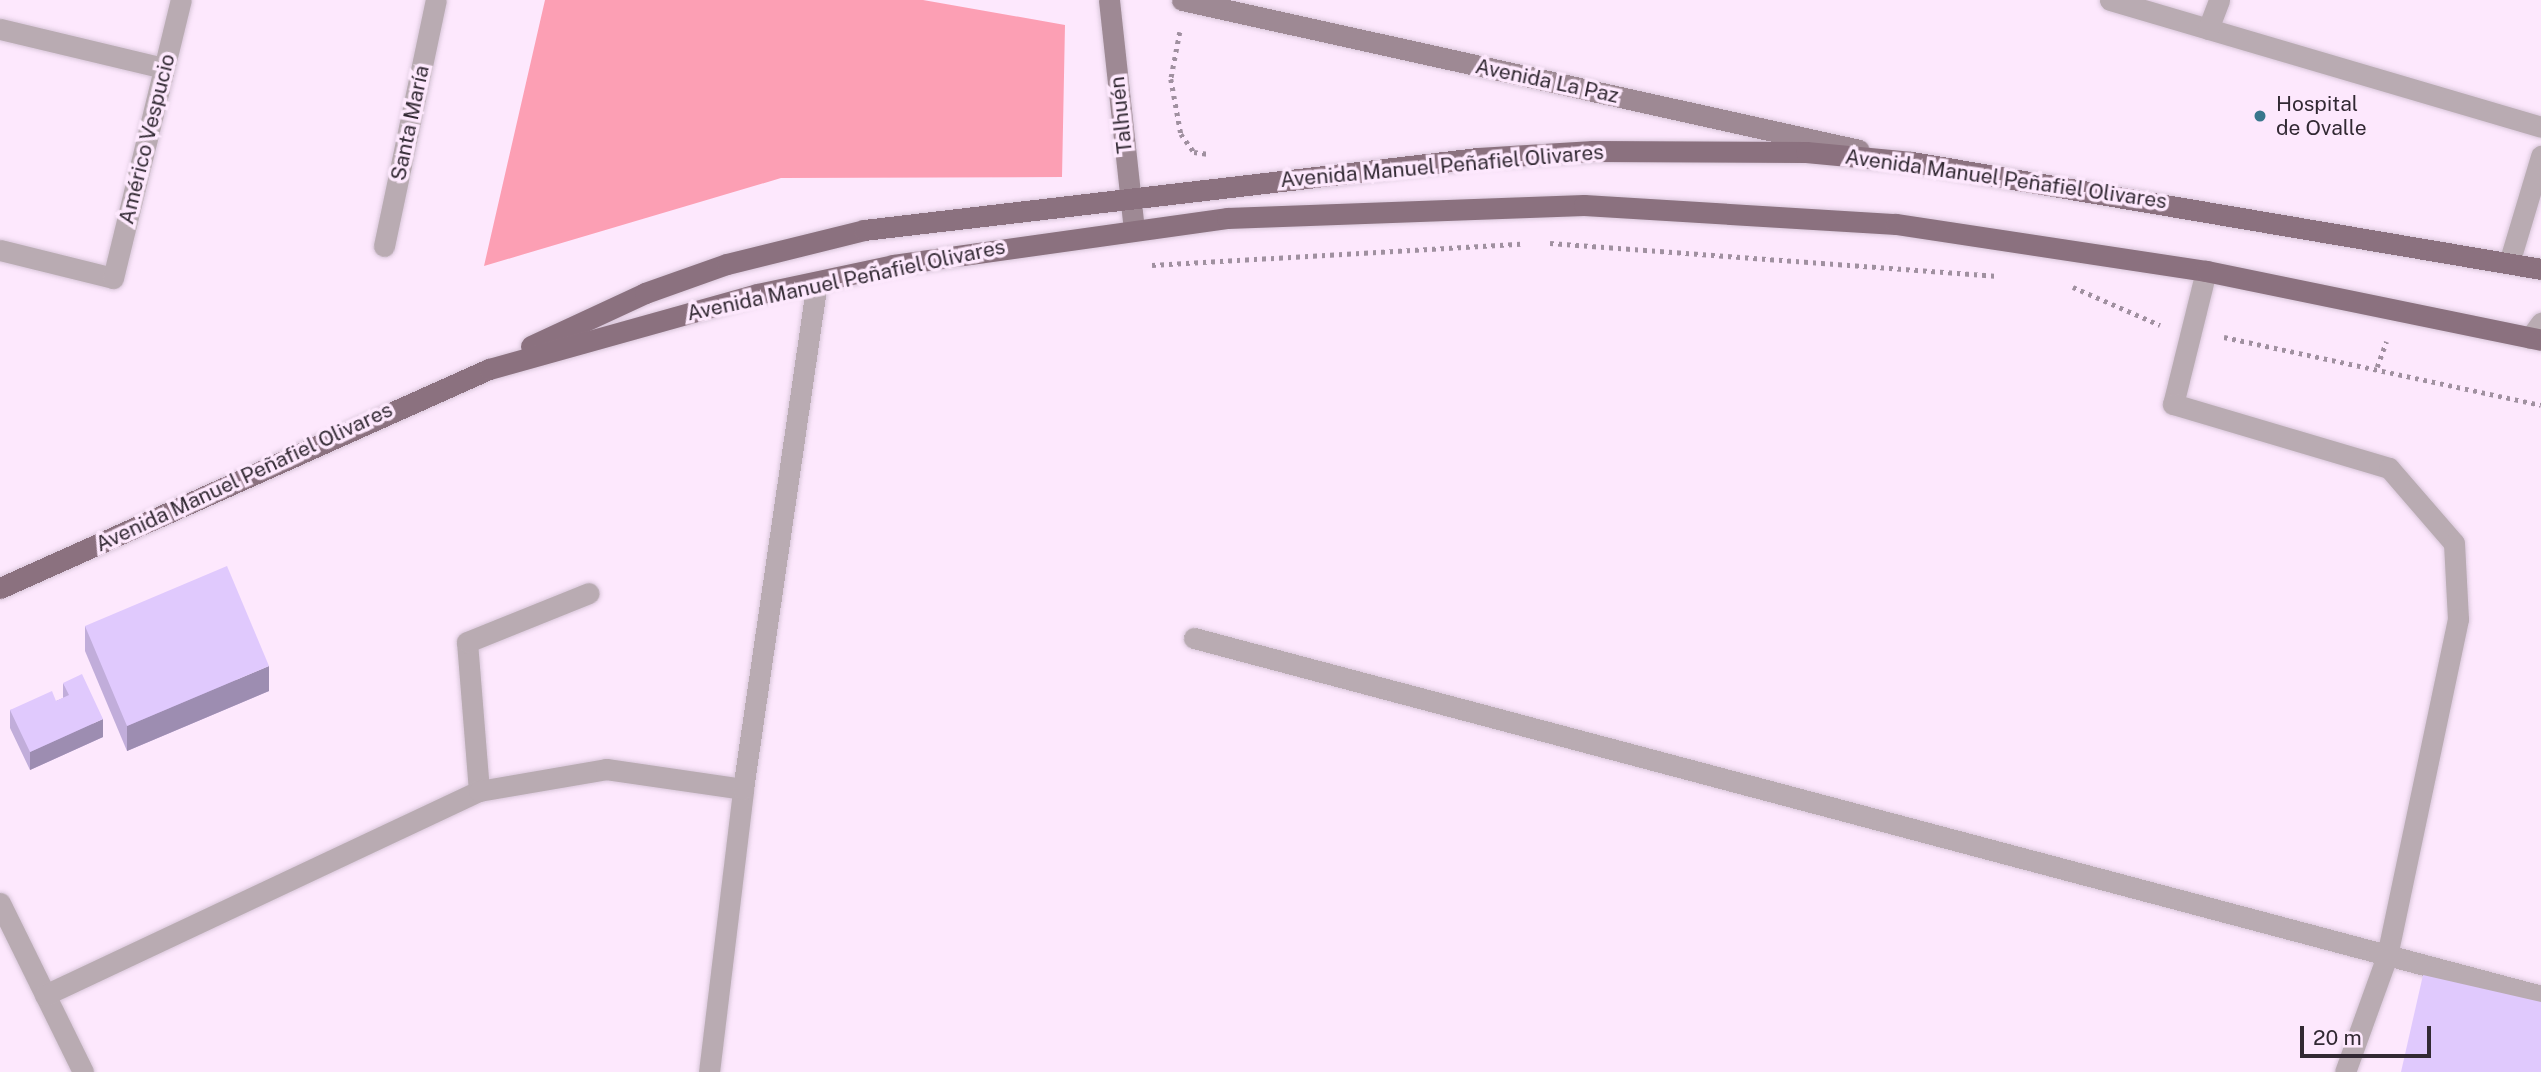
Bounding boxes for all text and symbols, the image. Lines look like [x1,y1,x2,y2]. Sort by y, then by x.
street label: Américo Vespucio [114,51,180,227]
street label: Avenida La Paz [1473,54,1621,108]
street label: Santa María [385,63,435,183]
street label: Talhuén [1104,75,1138,155]
place label: Hospital de Ovalle [2276,91,2367,141]
marker: Hospital de Ovalle [2250,106,2270,126]
street label: Avenida Manuel Peñafiel Olivares [1279,139,1605,193]
street label: Avenida Manuel Peñafiel Olivares [1843,144,2169,214]
street label: Avenida Manuel Peñafiel Olivares [685,234,1007,326]
street label: Avenida Manuel Peñafiel Olivares [92,397,396,557]
scale bar [2303,1012,2434,1056]
text: 20 m [2313,1025,2362,1050]

